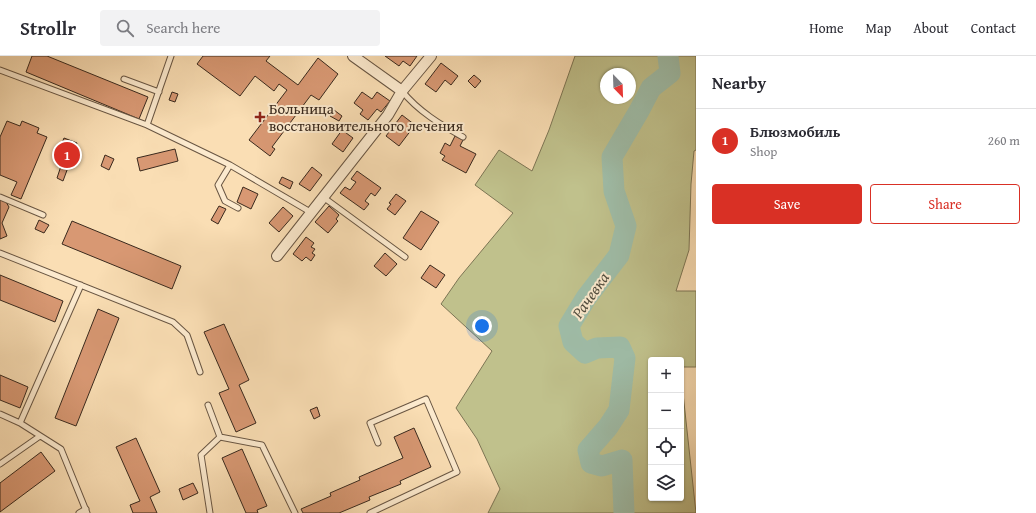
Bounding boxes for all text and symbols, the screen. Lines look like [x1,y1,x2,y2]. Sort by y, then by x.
search box [100,10,380,46]
text: Strollr [20,14,76,42]
icon: search [114,17,136,39]
text: Search here [146,17,220,38]
text: Home [809,18,844,38]
text: Map [866,18,891,38]
text: About [913,18,949,38]
text: Contact [971,18,1016,38]
north arrow [600,68,636,104]
text: Nearby [712,70,766,95]
place label: Больница восстановительного лечения [269,98,464,136]
marker: Больница восстановительного лечения [254,111,266,123]
text: Блюзмобиль [750,121,840,142]
text: 1 [722,131,728,150]
text: 260 m [988,131,1020,150]
pin: 1 [54,140,80,170]
text: Shop [750,142,777,161]
button: Save [712,184,862,224]
button: Share [870,184,1020,224]
water label: Рачевка [565,266,615,324]
your location [472,316,492,336]
map controls [648,357,684,501]
button: + [648,357,684,393]
button: − [648,393,684,429]
button: locate [648,429,684,465]
button: layers [648,465,684,501]

